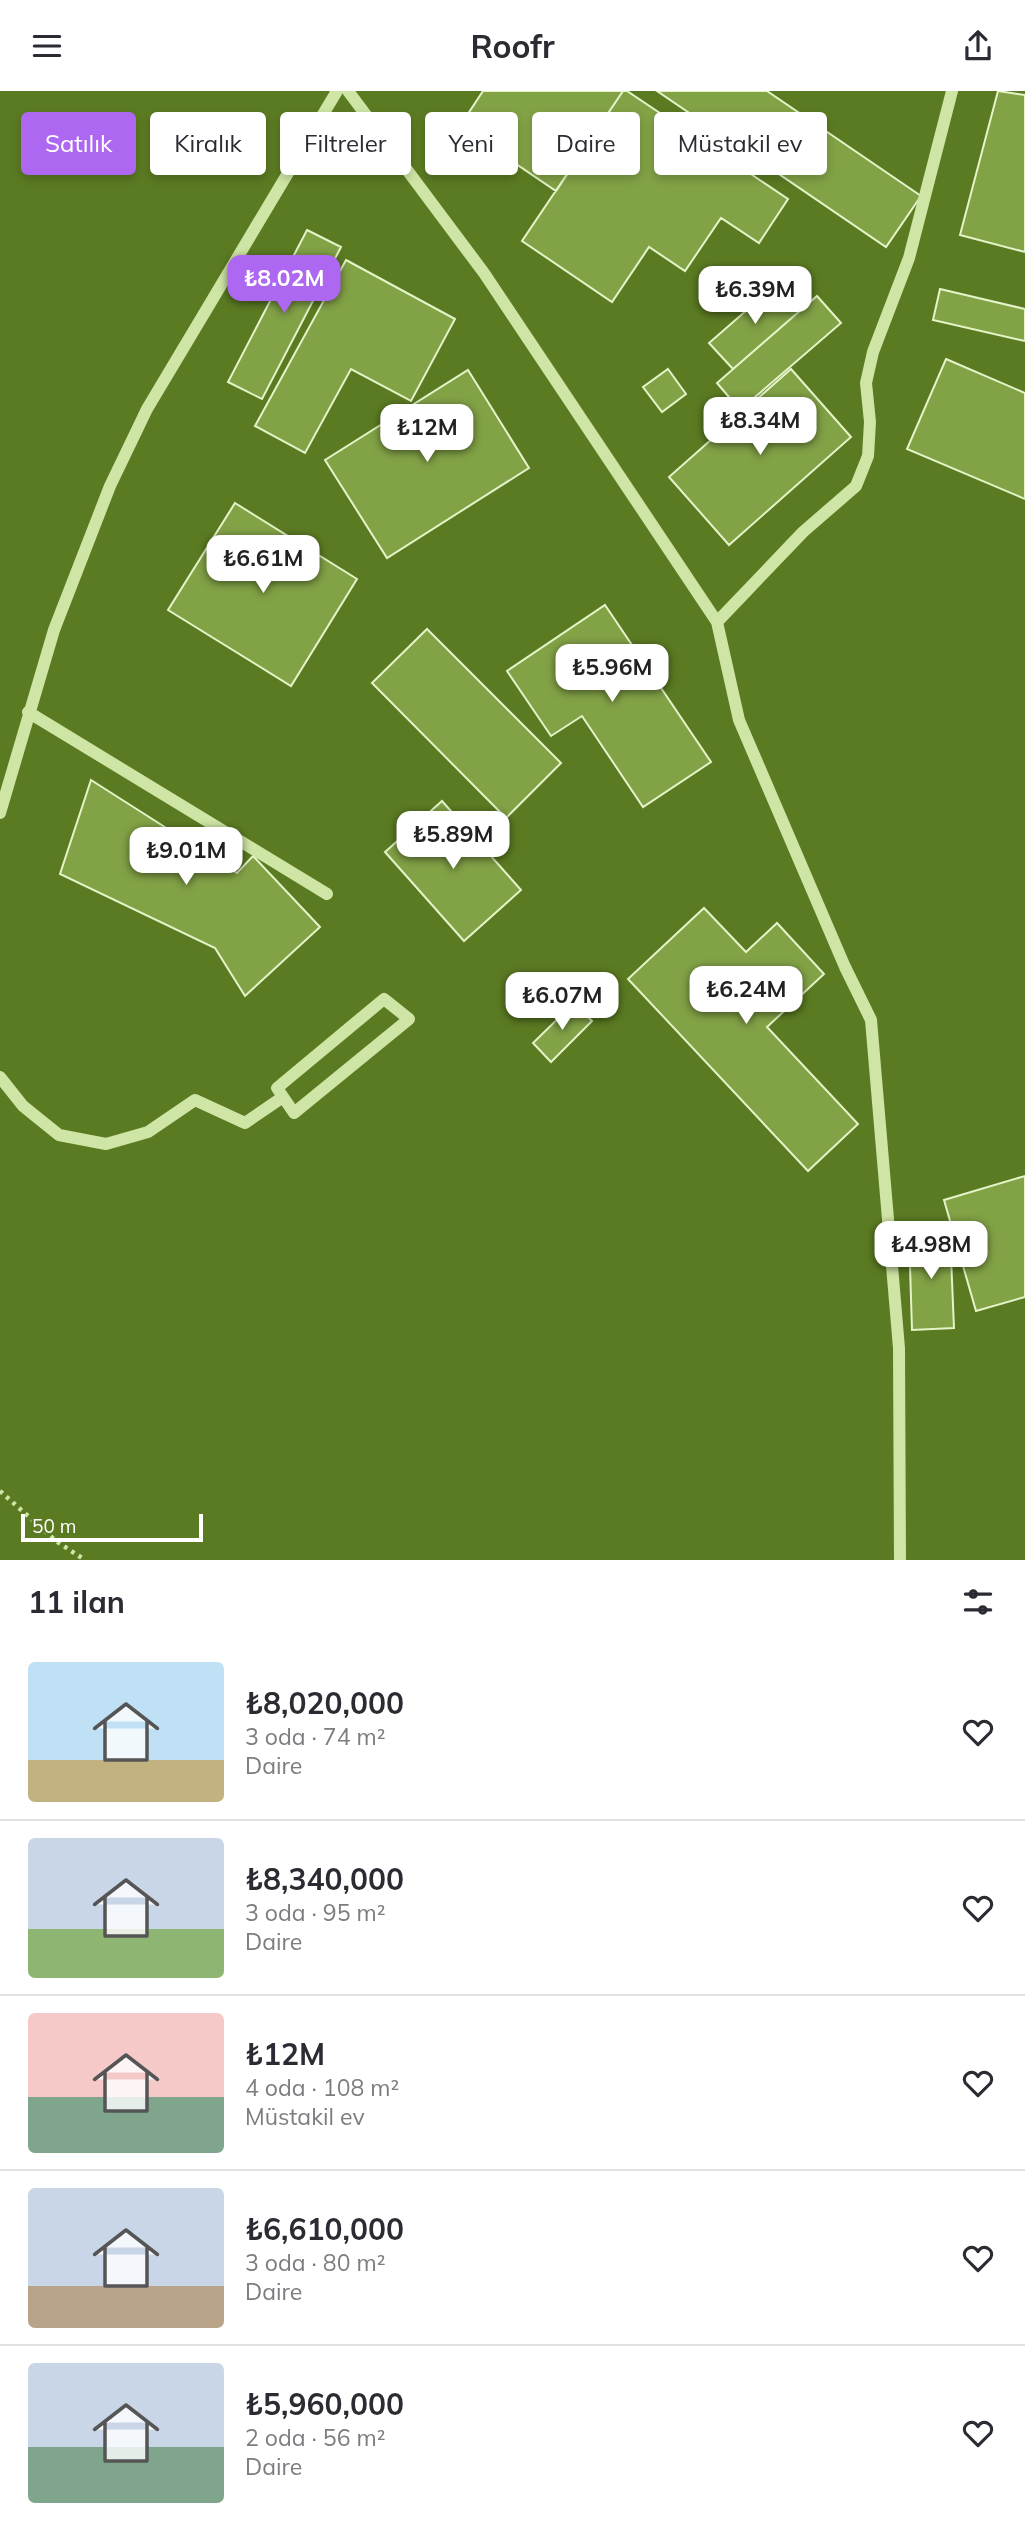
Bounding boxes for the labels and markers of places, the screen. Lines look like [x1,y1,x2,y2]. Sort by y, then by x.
pin: ₺8.02M [227,255,341,315]
pin: ₺6.39M [698,267,812,326]
pin: ₺8.34M [703,397,817,457]
pin: ₺12M [386,405,468,464]
pin: ₺6.61M [206,535,320,595]
pin: ₺5.96M [555,645,669,704]
pin: ₺5.89M [396,811,510,871]
pin: ₺9.01M [129,827,243,887]
pin: ₺6.24M [689,967,803,1026]
pin: ₺6.07M [505,972,619,1032]
pin: ₺4.98M [874,1221,988,1281]

